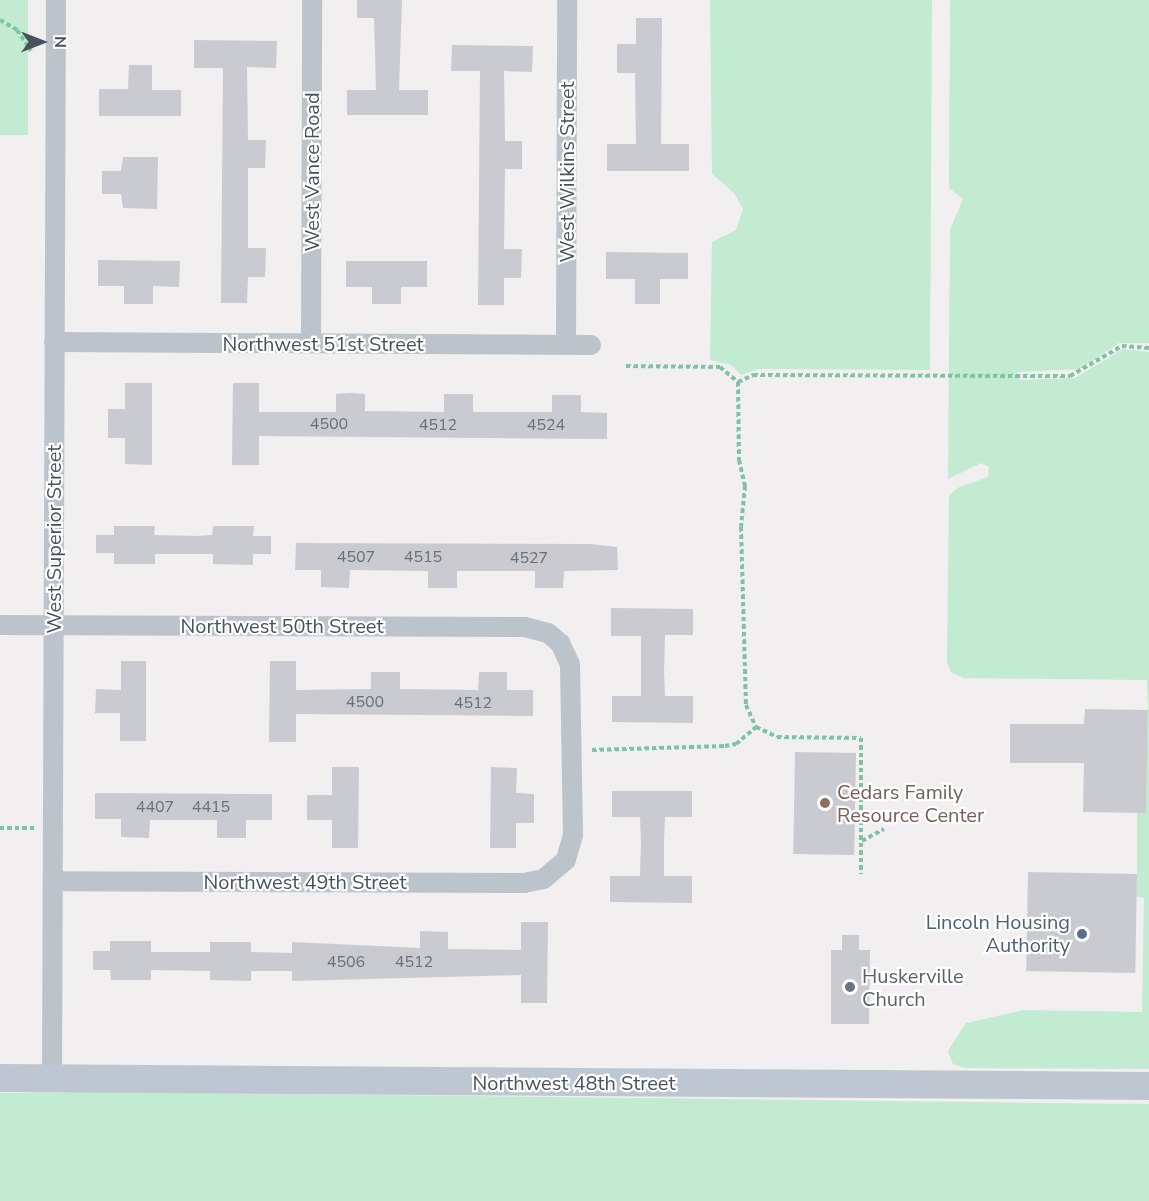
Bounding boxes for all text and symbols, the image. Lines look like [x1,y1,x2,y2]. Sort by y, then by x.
north arrow [12,12,72,72]
text: N [49,36,71,48]
street label: West Wilkins Street [555,81,579,263]
street label: West Vance Road [300,92,324,252]
street label: Northwest 51st Street [222,332,424,356]
house number: 4500 [310,414,348,434]
house number: 4512 [419,415,457,435]
house number: 4524 [527,415,565,435]
street label: West Superior Street [42,445,66,633]
house number: 4507 [337,547,375,567]
house number: 4515 [404,547,442,567]
house number: 4527 [510,548,548,568]
street label: Northwest 50th Street [181,614,383,638]
house number: 4500 [346,692,384,712]
house number: 4512 [454,693,492,713]
place label: Cedars Family Resource Center [837,780,984,827]
marker: Cedars Family Resource Center [818,796,832,810]
house number: 4407 [136,797,174,817]
house number: 4415 [192,797,230,817]
street label: Northwest 49th Street [204,870,406,894]
place label: Lincoln Housing Authority [926,910,1070,957]
marker: Lincoln Housing Authority [1075,927,1089,941]
house number: 4506 [327,952,365,972]
house number: 4512 [395,952,433,972]
place label: Huskerville Church [862,964,964,1011]
marker: Huskerville Church [843,980,857,994]
street label: Northwest 48th Street [473,1071,675,1095]

